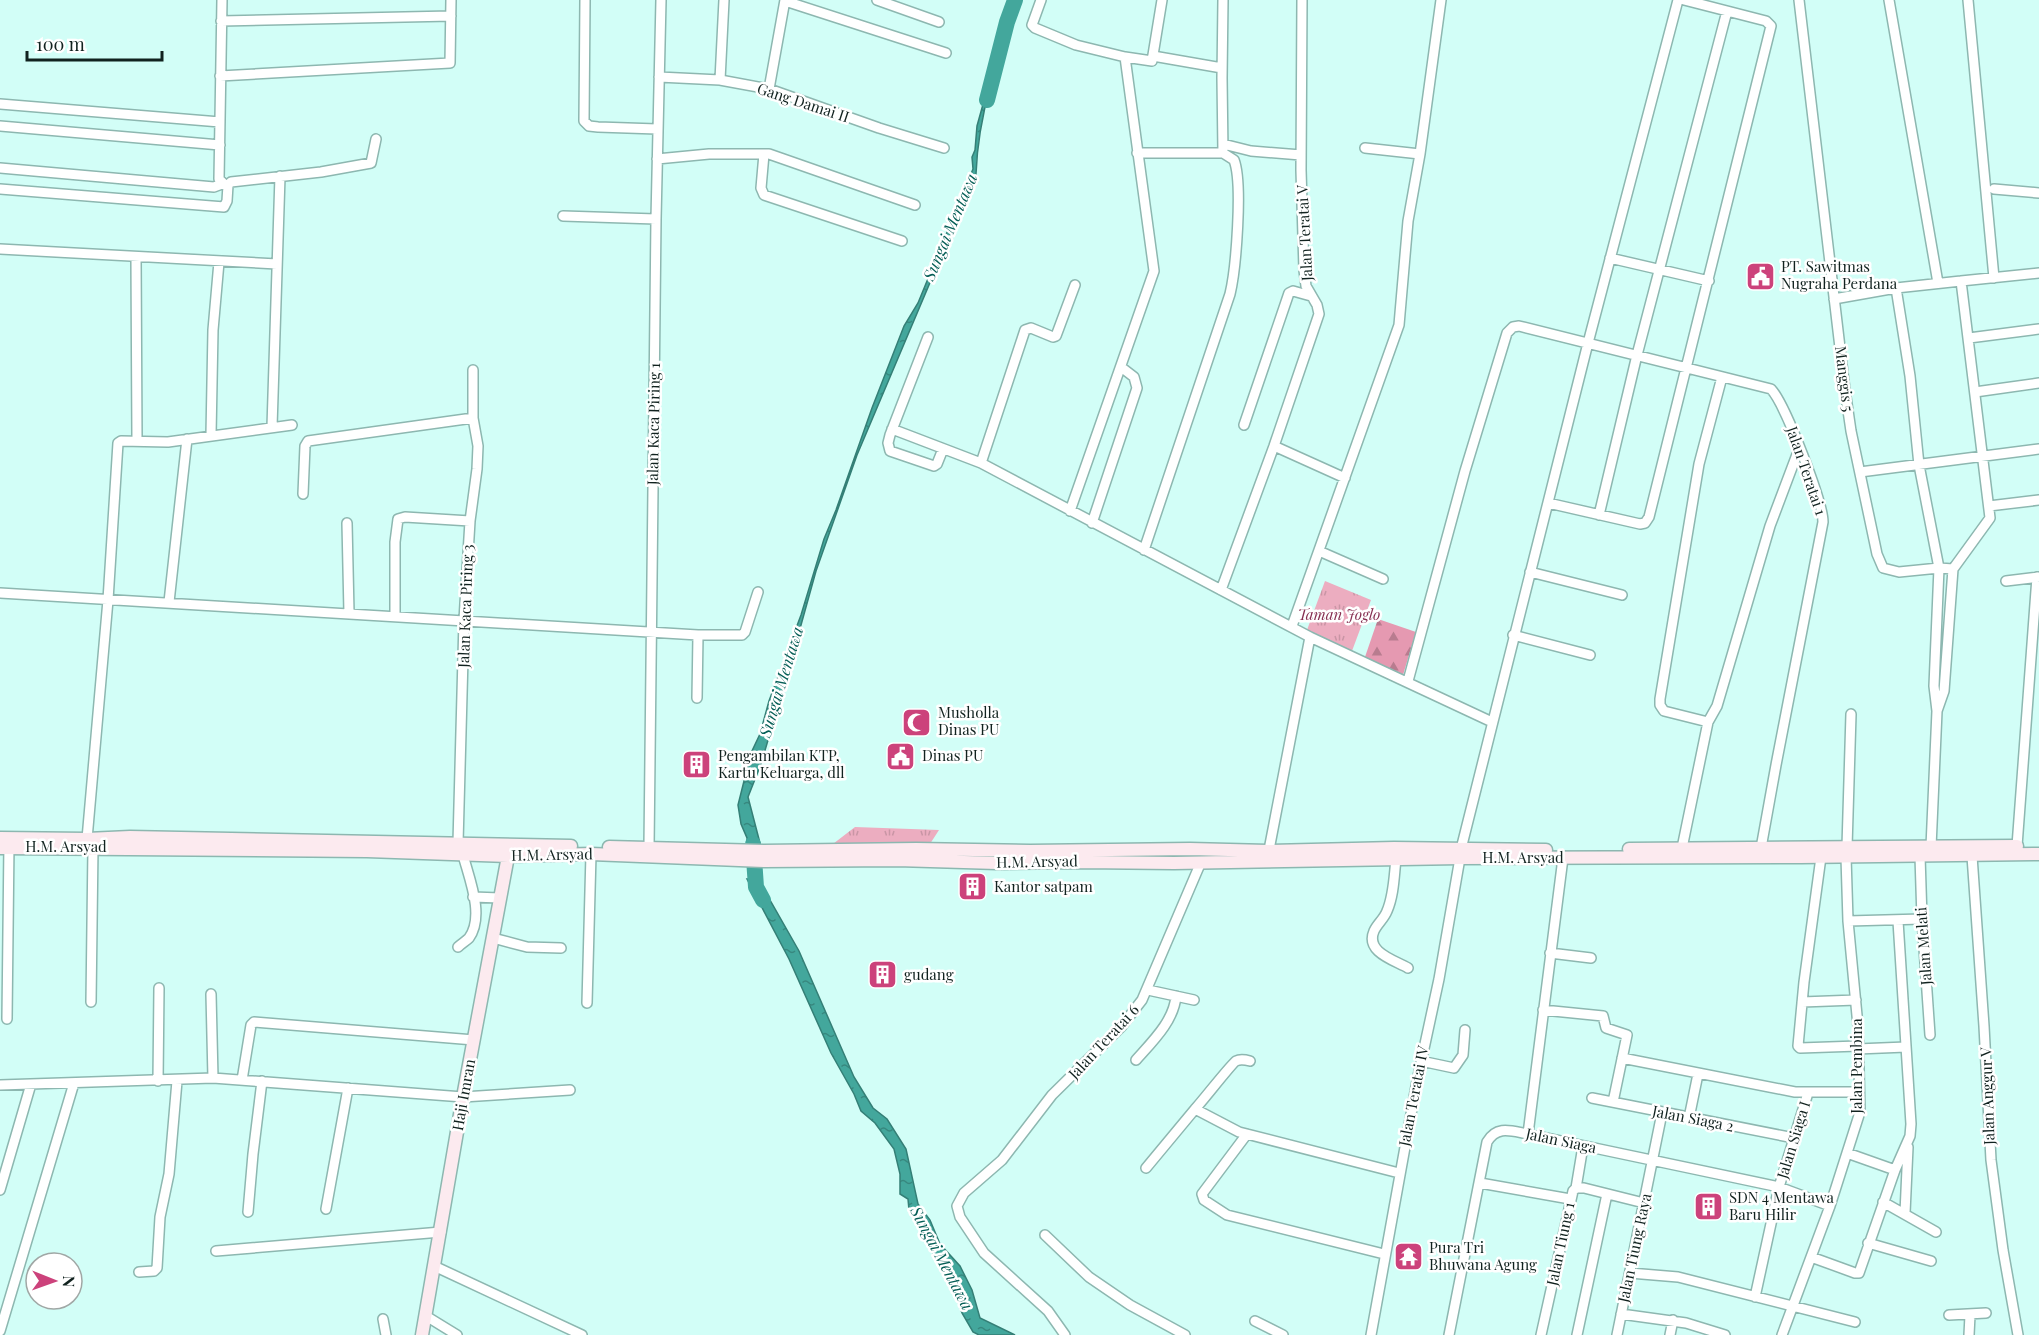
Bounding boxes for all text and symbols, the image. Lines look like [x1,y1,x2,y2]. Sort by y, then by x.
scale bar [27,24,162,62]
text: 100 m [36,32,85,56]
street label: Gang Damai II [755,78,852,126]
water label: Sungai Mentawa [917,170,982,284]
street label: Jalan Teratai V [1291,184,1317,283]
place label: PT. Sawitmas Nugraha Perdana [1781,256,1898,293]
public building icon: PT. Sawitmas Nugraha Perdana [1744,260,1776,292]
street label: Manggis 5 [1831,345,1859,413]
street label: Jalan Kaca Piring 1 [642,362,664,486]
street label: Jalan Teratai 1 [1782,423,1832,518]
street label: Jalan Kaca Piring 3 [453,544,477,669]
park label: Taman Joglo [1298,604,1380,624]
water label: Sungai Mentawa [753,624,807,741]
place label: Musholla Dinas PU [938,702,1000,739]
mosque icon: Musholla Dinas PU [901,706,933,738]
public building icon: Dinas PU [885,740,917,772]
place label: Pengambilan KTP, Kartu Keluarga, dll [718,745,844,782]
place label: Dinas PU [922,745,983,765]
building icon: Pengambilan KTP, Kartu Keluarga, dll [681,749,713,781]
street label: H.M. Arsyad [25,836,107,856]
street label: H.M. Arsyad [511,843,593,865]
street label: H.M. Arsyad [1482,847,1564,867]
street label: H.M. Arsyad [996,850,1078,872]
building icon: Kantor satpam [957,871,989,903]
place label: Kantor satpam [994,876,1094,896]
street label: Jalan Melati [1910,906,1936,987]
building icon: gudang [867,959,899,991]
place label: gudang [904,964,954,984]
street label: Jalan Teratai 6 [1063,1000,1143,1084]
street label: Jalan Pembina [1846,1018,1866,1115]
street label: Jalan Teratai IV [1393,1043,1433,1149]
street label: Jalan Anggur V [1975,1046,1999,1146]
street label: Haji Imran [447,1057,479,1132]
street label: Jalan Siaga I [1771,1098,1814,1182]
street label: Jalan Siaga 2 [1650,1100,1736,1136]
street label: Jalan Siaga [1523,1123,1599,1157]
place label: SDN 4 Mentawa Baru Hilir [1729,1187,1834,1224]
street label: Jalan Tiung Raya [1612,1191,1655,1305]
building icon: SDN 4 Mentawa Baru Hilir [1692,1191,1724,1223]
street label: Jalan Tiung 1 [1541,1200,1579,1288]
water label: Sungai Mentawa [906,1201,979,1313]
place label: Pura Tri Bhuwana Agung [1429,1237,1537,1274]
temple icon: Pura Tri Bhuwana Agung [1392,1241,1424,1273]
north arrow [24,1251,84,1311]
text: N [59,1275,80,1288]

